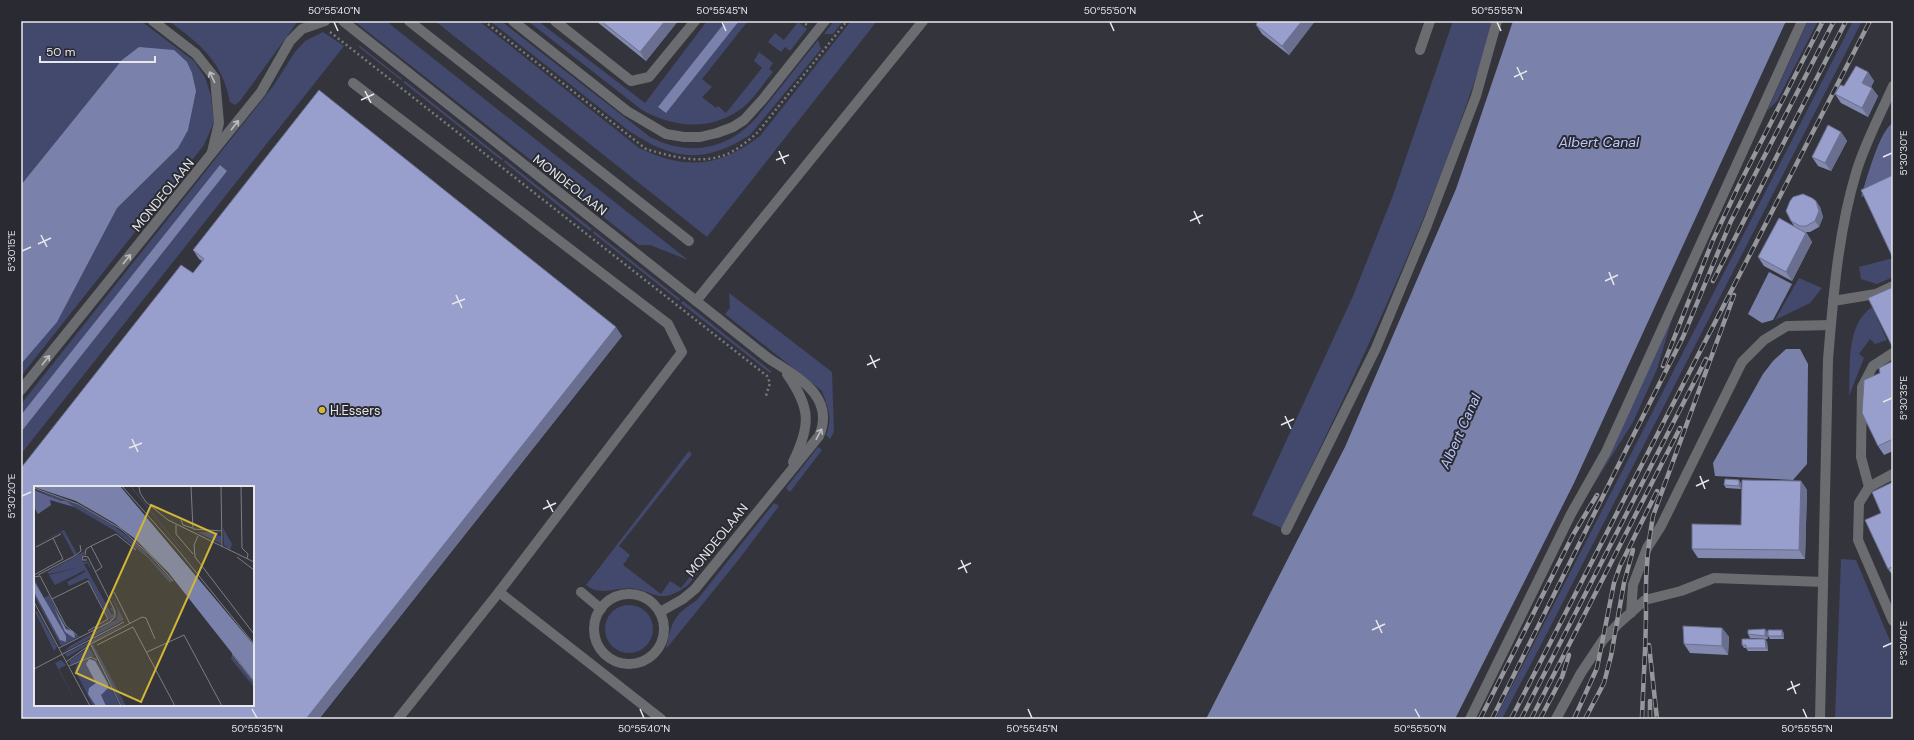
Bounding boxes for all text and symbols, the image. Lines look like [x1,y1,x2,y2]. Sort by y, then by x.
text: 50°55'40"N [308,4,360,17]
text: 50°55'45"N [696,4,748,17]
text: 50°55'50"N [1084,4,1136,17]
text: 50°55'55"N [1471,4,1523,17]
scale bar [40,38,155,64]
text: 50 m [46,44,75,60]
one-way arrow [208,71,215,83]
one-way arrow [231,119,239,130]
text: 5°30'30"E [1897,130,1910,176]
water label: Albert Canal [1558,133,1640,151]
street label: MONDEOLAAN [530,151,610,219]
street label: MONDEOLAAN [128,155,198,235]
text: 5°30'15"E [5,230,18,272]
one-way arrow [123,254,132,264]
one-way arrow [41,355,50,366]
text: 5°30'35"E [1897,376,1910,420]
water label: Albert Canal [1435,390,1485,472]
place label: H.Essers [330,402,381,419]
marker: H.Essers [317,405,327,415]
one-way arrow [816,428,824,440]
text: 5°30'20"E [5,473,18,518]
inset map [34,486,254,706]
street label: MONDEOLAAN [682,500,752,580]
text: 5°30'40"E [1897,620,1910,665]
text: 50°55'35"N [231,722,283,735]
text: 50°55'40"N [618,722,670,735]
text: 50°55'45"N [1006,722,1058,735]
text: 50°55'50"N [1394,722,1446,735]
text: 50°55'55"N [1781,722,1833,735]

